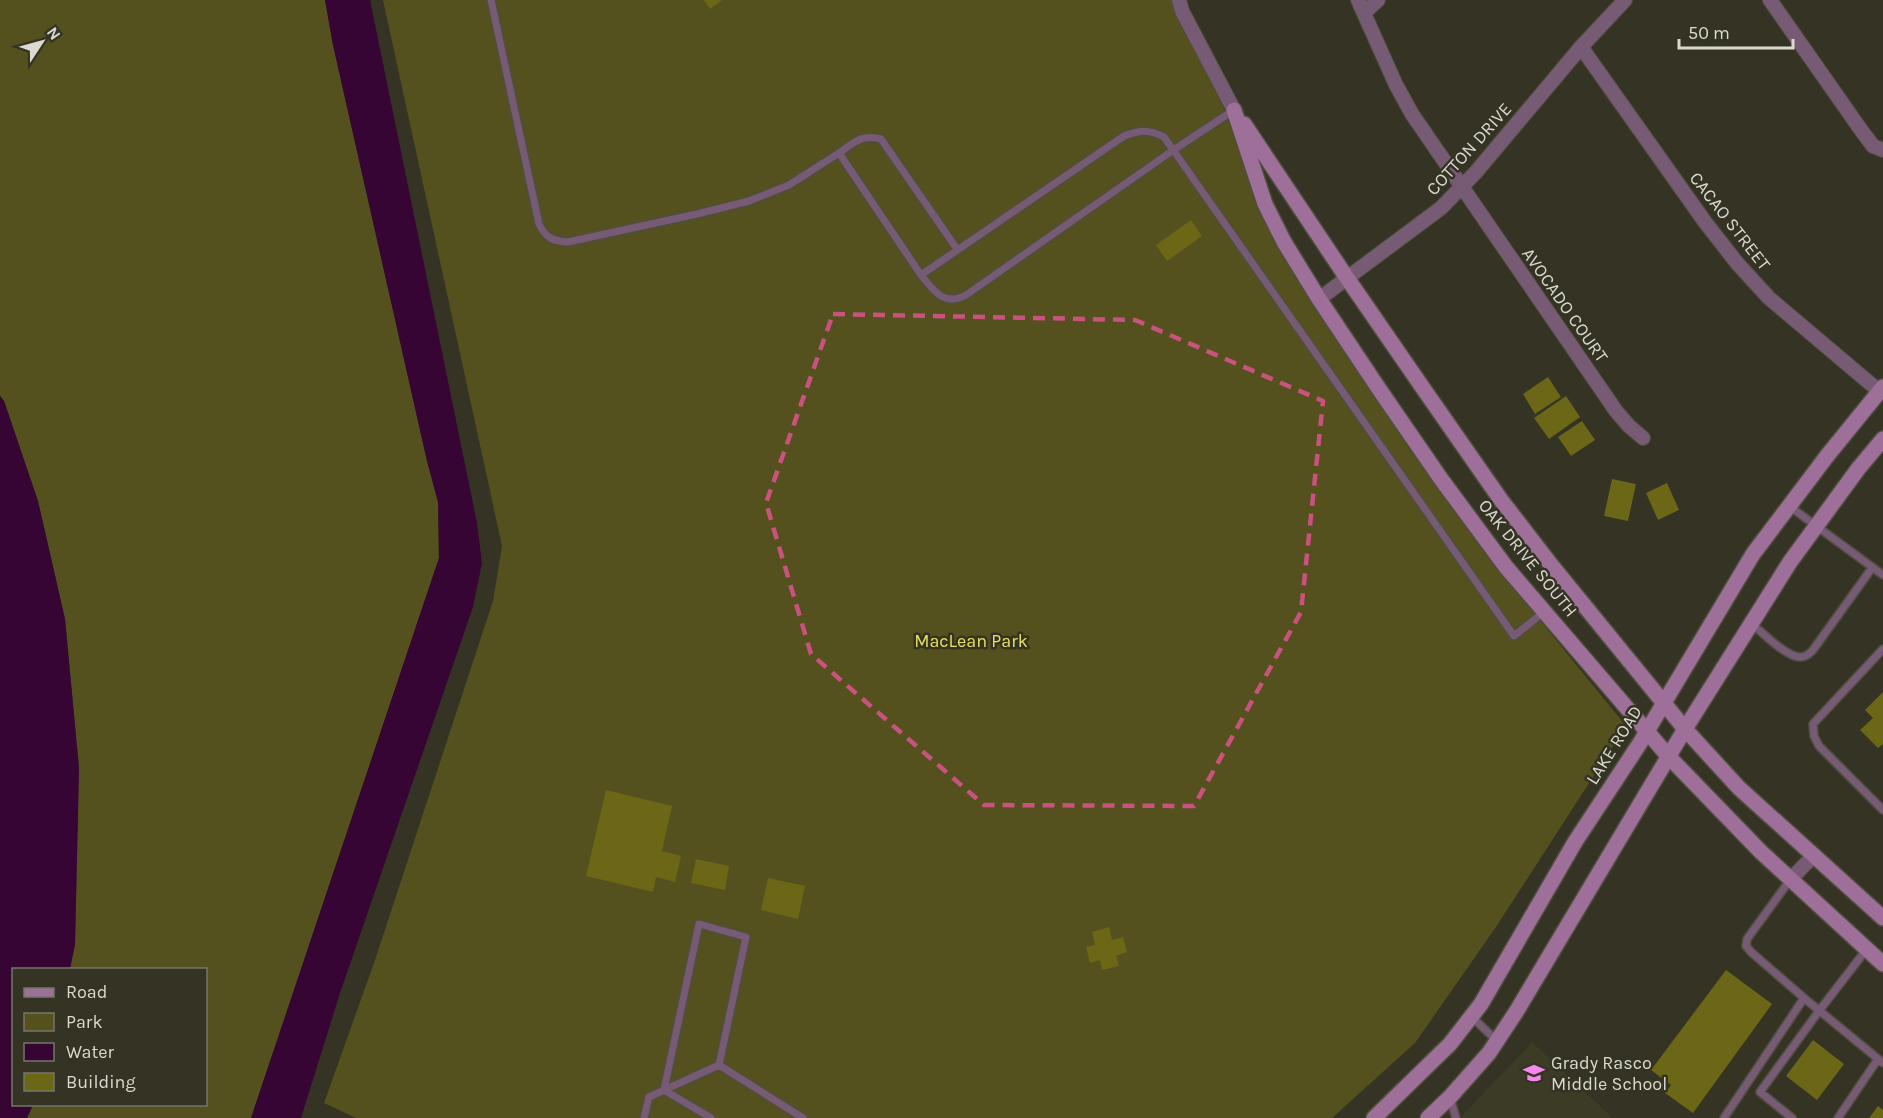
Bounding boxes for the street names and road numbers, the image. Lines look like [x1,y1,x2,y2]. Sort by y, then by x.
street label: COTTON DRIVE [1422,98,1516,200]
street label: CACAO STREET [1685,167,1775,275]
street label: AVOCADO COURT [1517,243,1613,367]
street label: OAK DRIVE SOUTH [1474,495,1582,621]
street label: LAKE ROAD [1581,701,1647,789]

